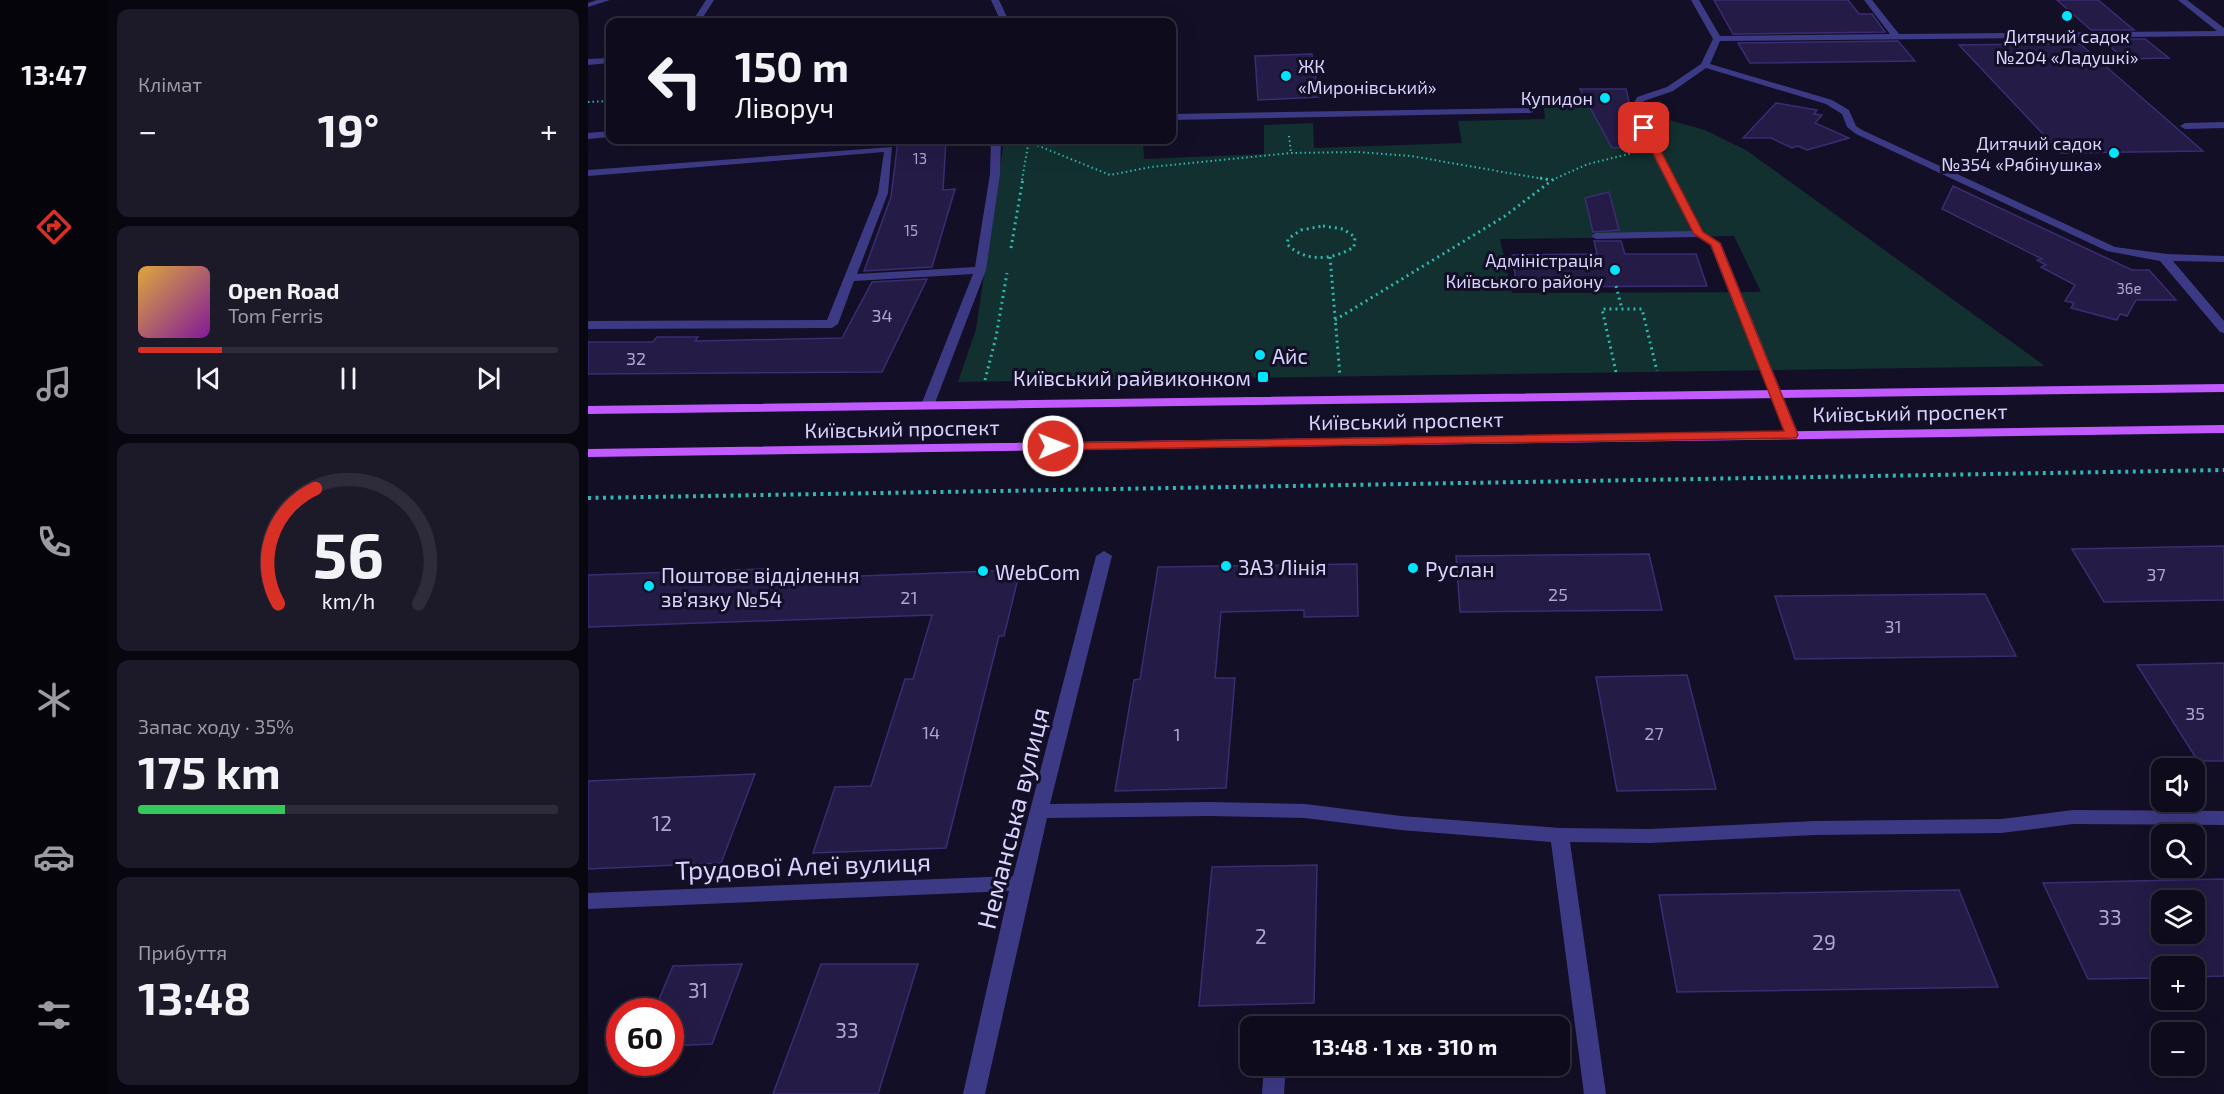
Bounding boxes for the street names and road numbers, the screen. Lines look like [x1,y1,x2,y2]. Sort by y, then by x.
street label: Київський проспект [1812,398,2008,426]
street label: Київський проспект [1308,406,1504,434]
street label: Київський проспект [804,414,1000,442]
street label: Неманська вулиця [969,704,1056,932]
street label: Трудової Алеї вулиця [675,845,932,886]

